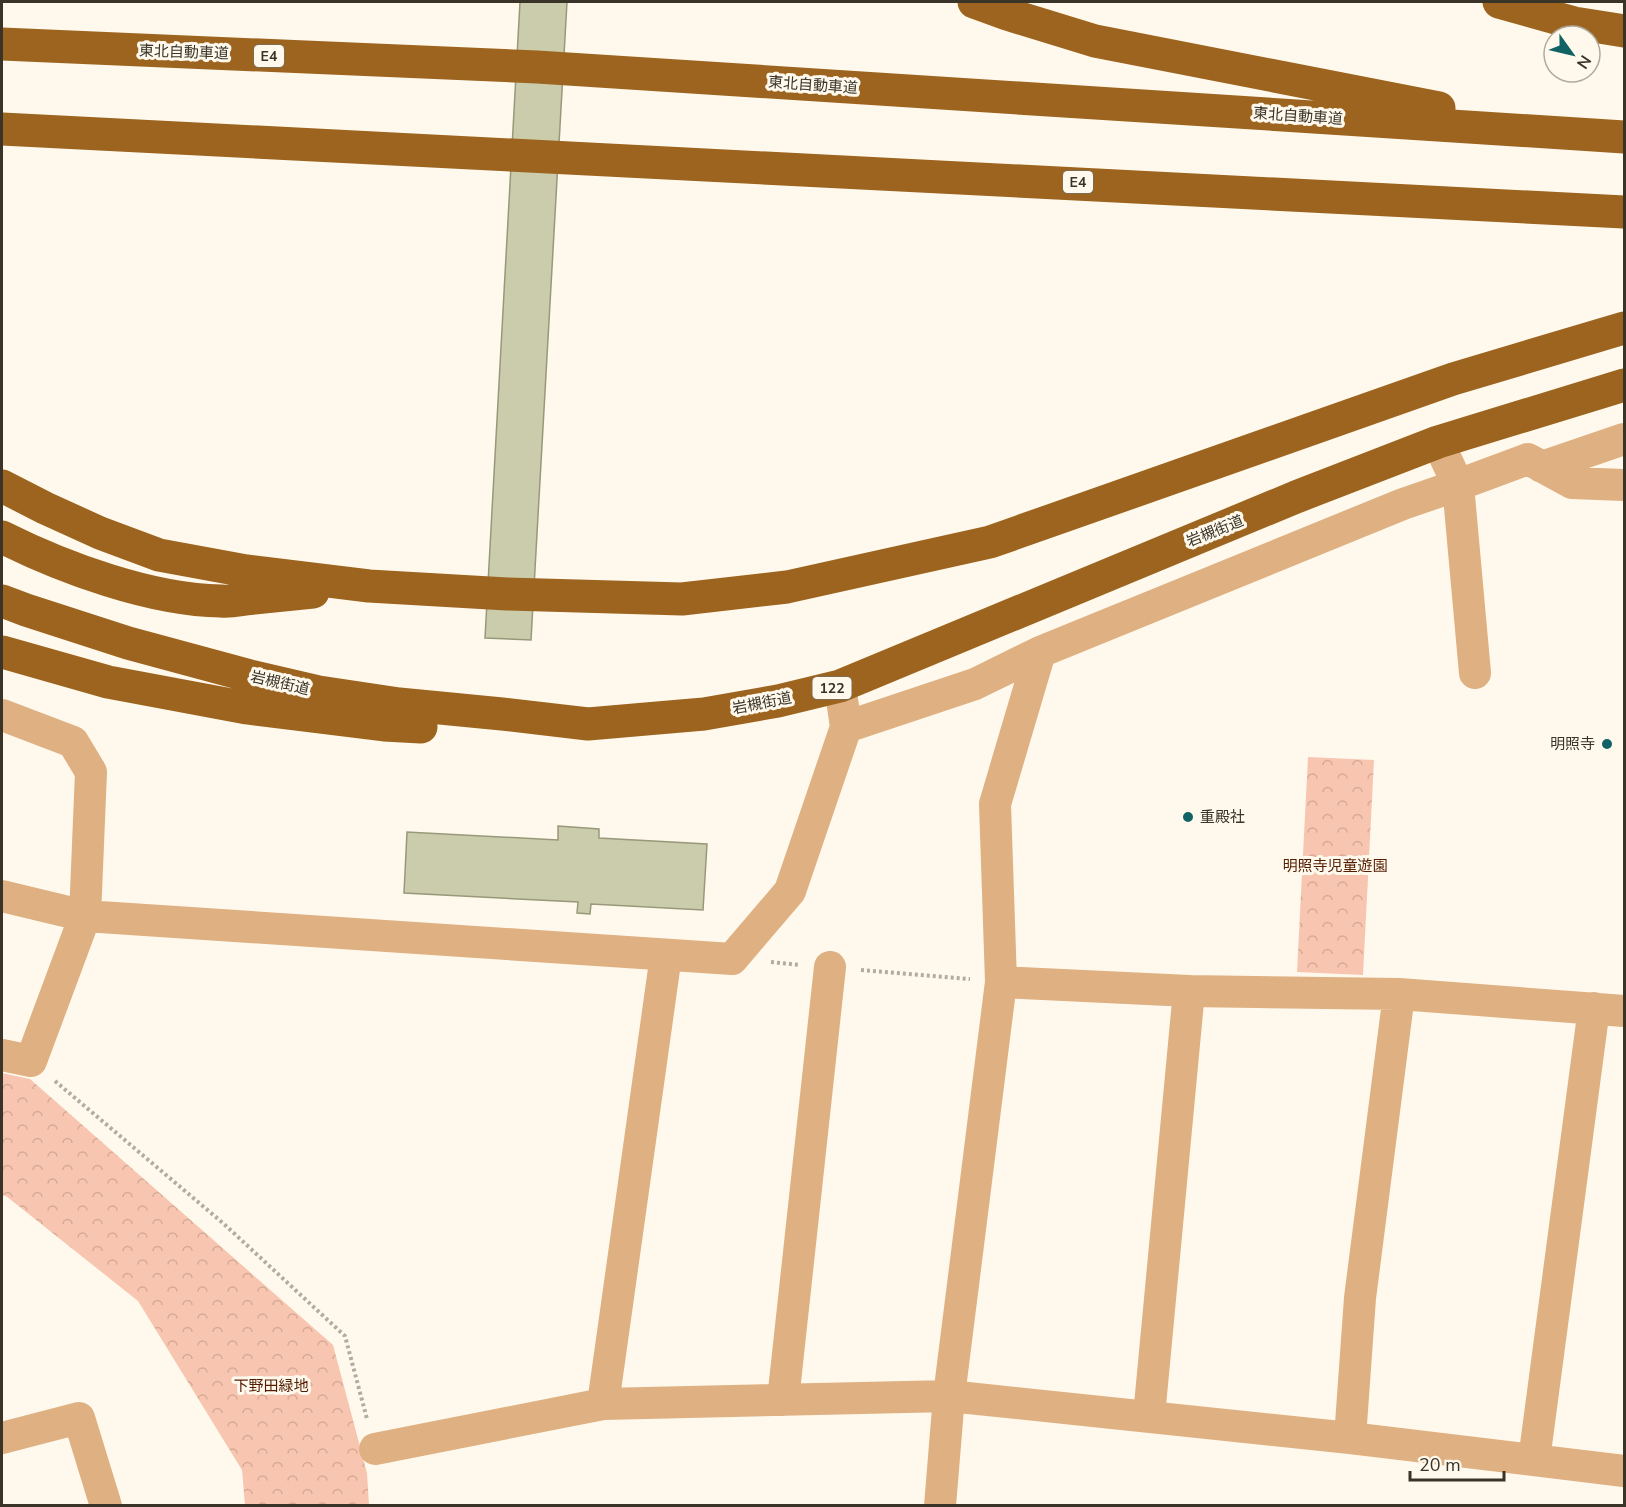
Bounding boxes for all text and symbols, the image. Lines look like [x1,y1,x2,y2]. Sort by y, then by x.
north arrow [1542,24,1602,84]
street label: 東北自動車道 [139,40,229,64]
road number: E4 [254,45,284,67]
text: N [1571,51,1596,73]
street label: 東北自動車道 [767,72,859,98]
street label: 東北自動車道 [1252,103,1344,129]
road number: E4 [1063,171,1093,193]
street label: 岩槻街道 [1183,510,1247,552]
street label: 岩槻街道 [249,667,311,699]
road number: 122 [812,677,852,699]
street label: 岩槻街道 [731,687,793,719]
place label: 明照寺 [1550,734,1595,754]
marker: 明照寺 [1600,737,1614,751]
place label: 重殿社 [1200,807,1245,827]
marker: 重殿社 [1181,810,1195,824]
park label: 明照寺児童遊園 [1282,856,1388,876]
park label: 下野田緑地 [233,1376,309,1396]
scale bar [1410,1444,1504,1482]
text: 20 m [1419,1453,1461,1477]

